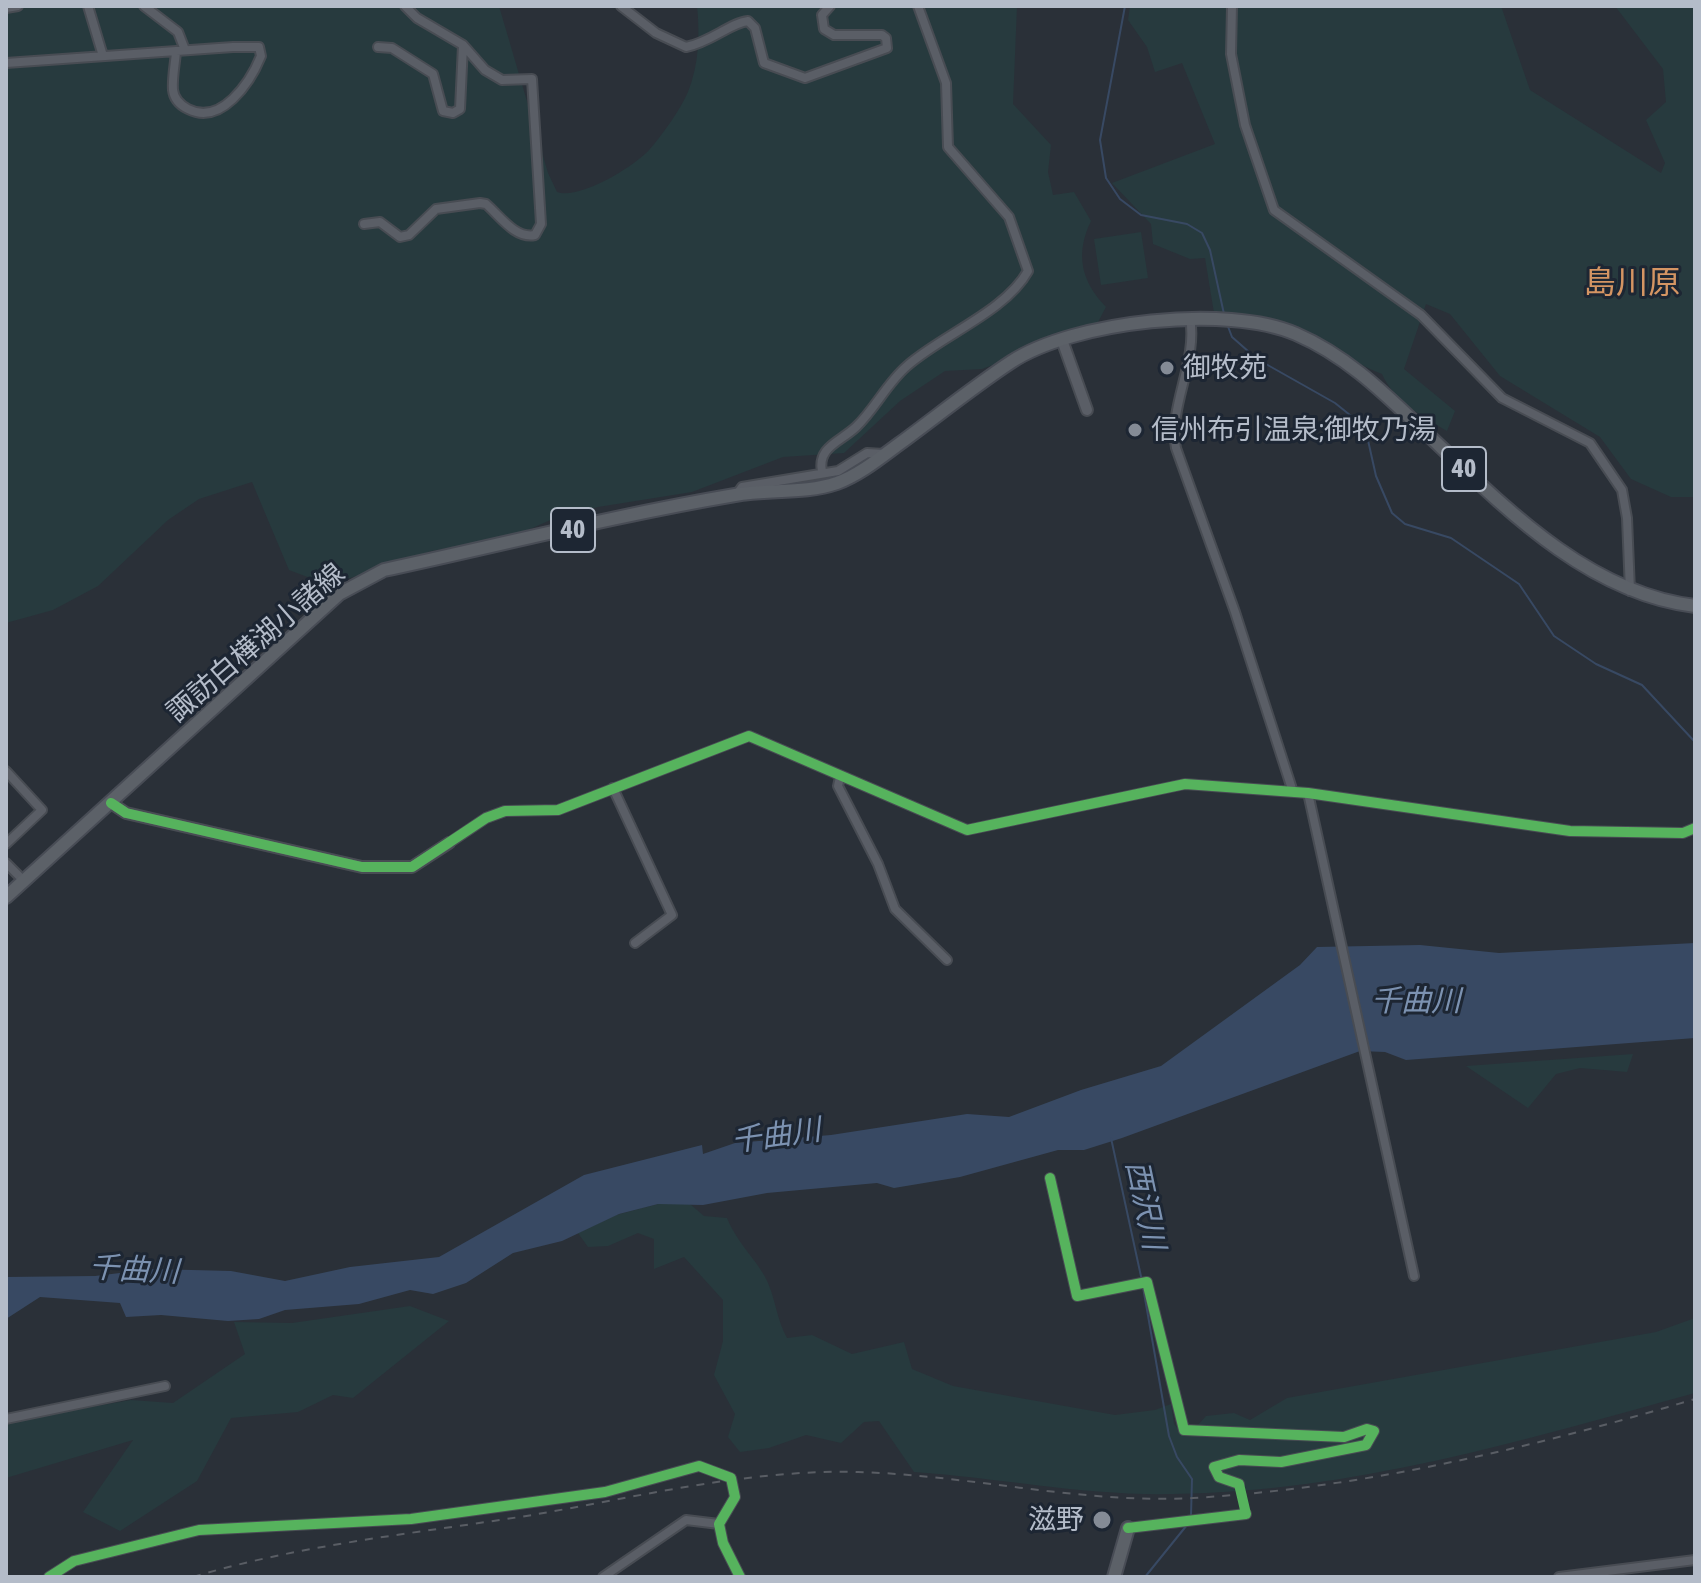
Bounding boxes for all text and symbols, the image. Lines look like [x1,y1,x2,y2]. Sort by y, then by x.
district label: 島川原 [1584,264,1680,302]
place label: 御牧苑 [1183,351,1267,385]
marker: 御牧苑 [1158,359,1176,377]
place label: 信州布引温泉;御牧乃湯 [1151,413,1436,447]
marker: 信州布引温泉;御牧乃湯 [1126,421,1144,439]
road number: 40 [1442,447,1486,491]
road number: 40 [551,508,595,552]
street label: 諏訪白樺湖小諸線 [160,557,352,729]
water label: 千曲川 [1371,984,1461,1020]
water label: 千曲川 [729,1112,823,1160]
water label: 西沢川 [1118,1157,1172,1253]
water label: 千曲川 [88,1250,180,1290]
place label: 滋野 [1028,1503,1084,1537]
marker: 滋野 [1091,1509,1113,1531]

